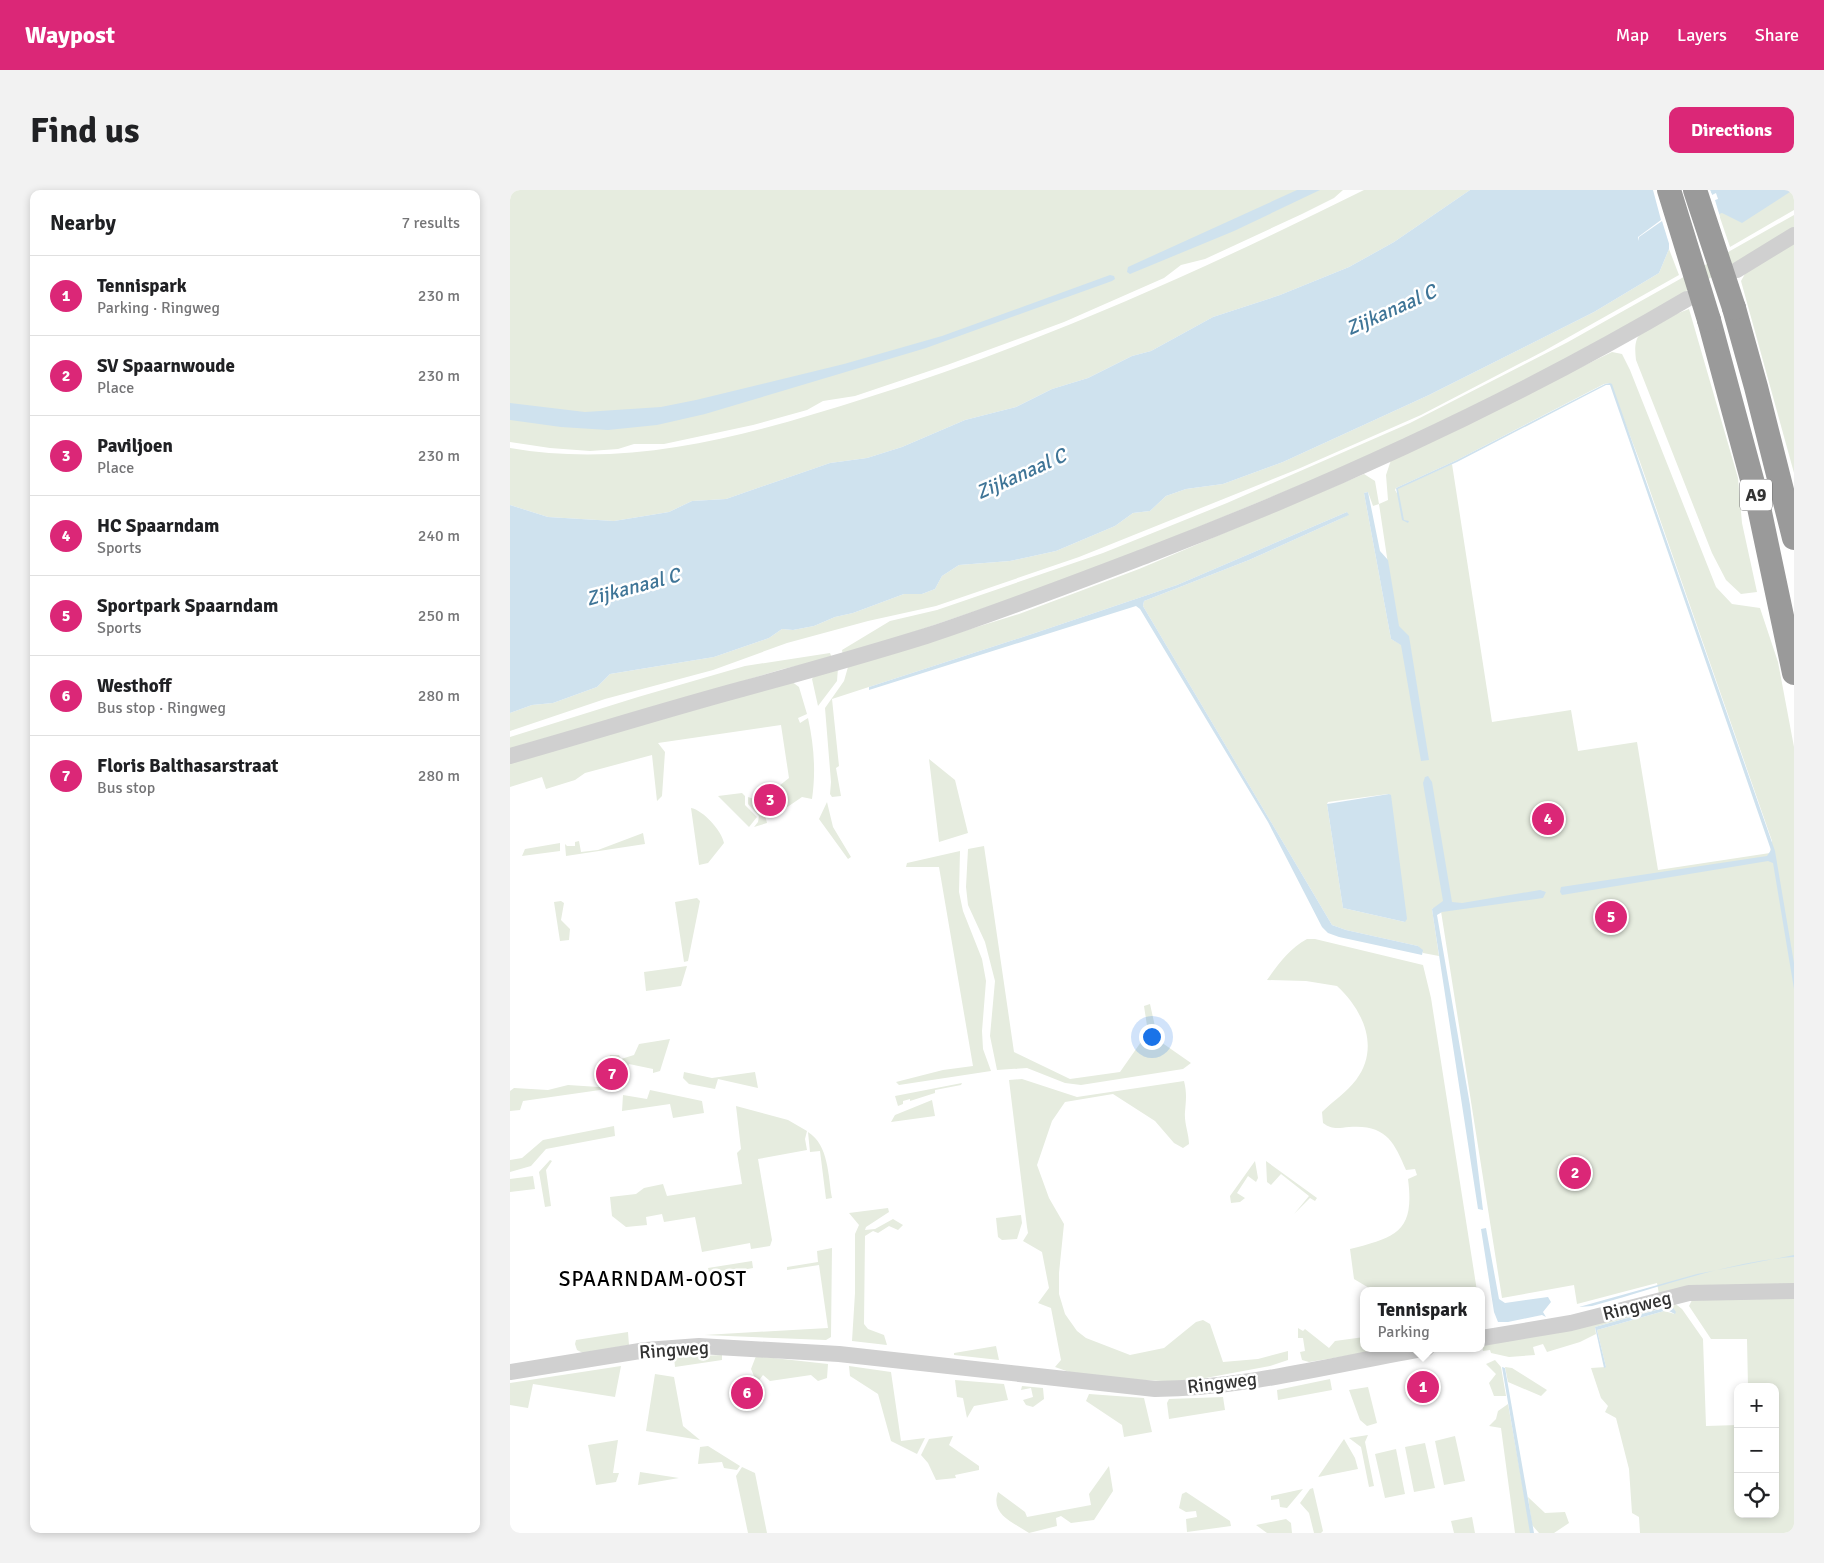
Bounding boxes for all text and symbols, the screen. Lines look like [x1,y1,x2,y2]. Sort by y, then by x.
text: Waypost [25,20,115,50]
text: Map [1616,24,1649,46]
text: Layers [1677,24,1727,46]
text: Share [1755,24,1799,46]
button: Directions [1669,107,1794,153]
text: Find us [30,109,140,152]
text: Nearby [50,210,116,236]
text: 7 results [401,213,460,233]
text: Tennispark [97,274,187,298]
water label: Zijkanaal C [1342,278,1443,341]
text: 1 [62,286,70,306]
text: 230 m [418,286,460,306]
text: Parking · Ringweg [97,298,220,318]
text: SV Spaarnwoude [97,354,235,378]
text: 2 [62,366,70,386]
text: 230 m [418,366,460,386]
text: Place [97,378,134,398]
text: Paviljoen [97,434,173,458]
water label: Zijkanaal C [972,442,1073,505]
text: 3 [62,446,70,466]
text: 230 m [418,446,460,466]
text: Place [97,458,134,478]
road number: A9 [1740,480,1772,510]
text: HC Spaarndam [97,514,219,538]
text: 4 [62,526,70,546]
text: 240 m [418,526,460,546]
text: Sports [97,538,142,558]
water label: Zijkanaal C [583,562,685,611]
text: Sportpark Spaarndam [97,594,278,618]
text: 5 [62,606,70,626]
text: 250 m [418,606,460,626]
text: Sports [97,618,142,638]
text: Westhoff [97,674,171,698]
text: 6 [62,686,70,706]
text: 280 m [418,686,460,706]
text: Bus stop · Ringweg [97,698,226,718]
text: Floris Balthasarstraat [97,754,278,778]
text: 7 [62,766,70,786]
text: 280 m [418,766,460,786]
text: Bus stop [97,778,155,798]
pin: 3 [754,781,786,819]
pin: 4 [1532,800,1564,838]
pin: 5 [1595,898,1627,936]
your location [1139,1024,1165,1050]
pin: 7 [596,1055,628,1093]
pin: 2 [1559,1154,1591,1192]
district label: SPAARNDAM-OOST [559,1266,747,1292]
street label: Ringweg [1600,1286,1674,1326]
popup [1360,1287,1485,1352]
text: Tennispark [1378,1298,1467,1322]
text: Parking [1378,1322,1430,1342]
street label: Ringweg [638,1336,710,1364]
street label: Ringweg [1186,1367,1258,1399]
pin: 1 [1407,1368,1439,1406]
pin: 6 [731,1374,763,1412]
map controls [1734,1383,1779,1518]
button: + [1734,1383,1779,1428]
button: − [1734,1428,1779,1473]
button: locate [1734,1473,1779,1518]

